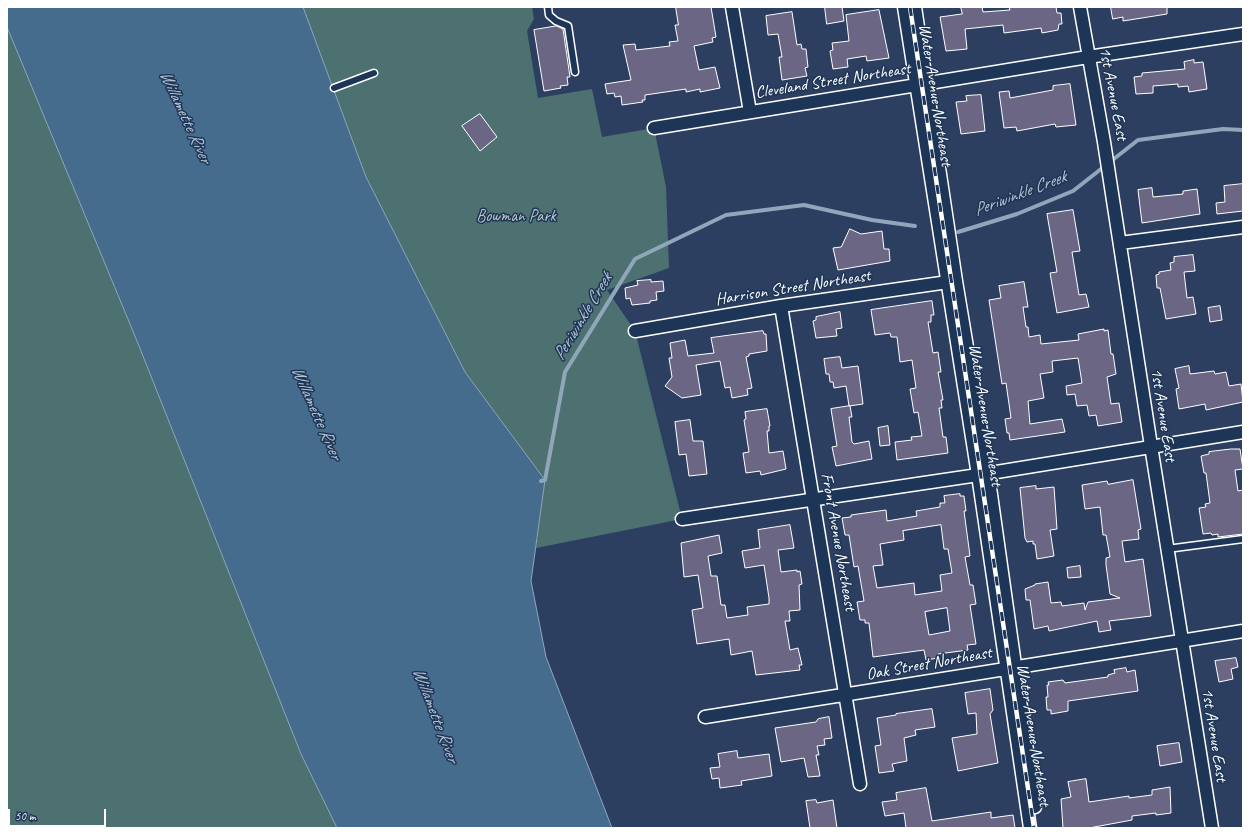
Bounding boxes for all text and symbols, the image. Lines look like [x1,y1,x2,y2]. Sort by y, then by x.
street label: Water Avenue Northeast [914,22,956,168]
street label: 1st Avenue East [1094,46,1132,142]
street label: Cleveland Street Northeast [754,59,912,103]
water label: Willamette River [154,67,216,167]
water label: Periwinkle Creek [971,166,1069,222]
park label: Bowman Park [476,207,556,227]
street label: Harrison Street Northeast [714,266,872,310]
water label: Periwinkle Creek [549,270,617,364]
street label: Water Avenue Northeast [964,342,1006,488]
water label: Willamette River [286,363,346,463]
street label: 1st Avenue East [1146,367,1180,463]
street label: Front Avenue Northeast [816,471,860,613]
street label: Oak Street Northeast [865,643,993,685]
street label: Water Avenue Northeast [1012,662,1054,808]
water label: Willamette River [407,665,463,765]
street label: 1st Avenue East [1197,687,1231,783]
scale bar [10,801,108,827]
text: 50 m [15,808,35,824]

